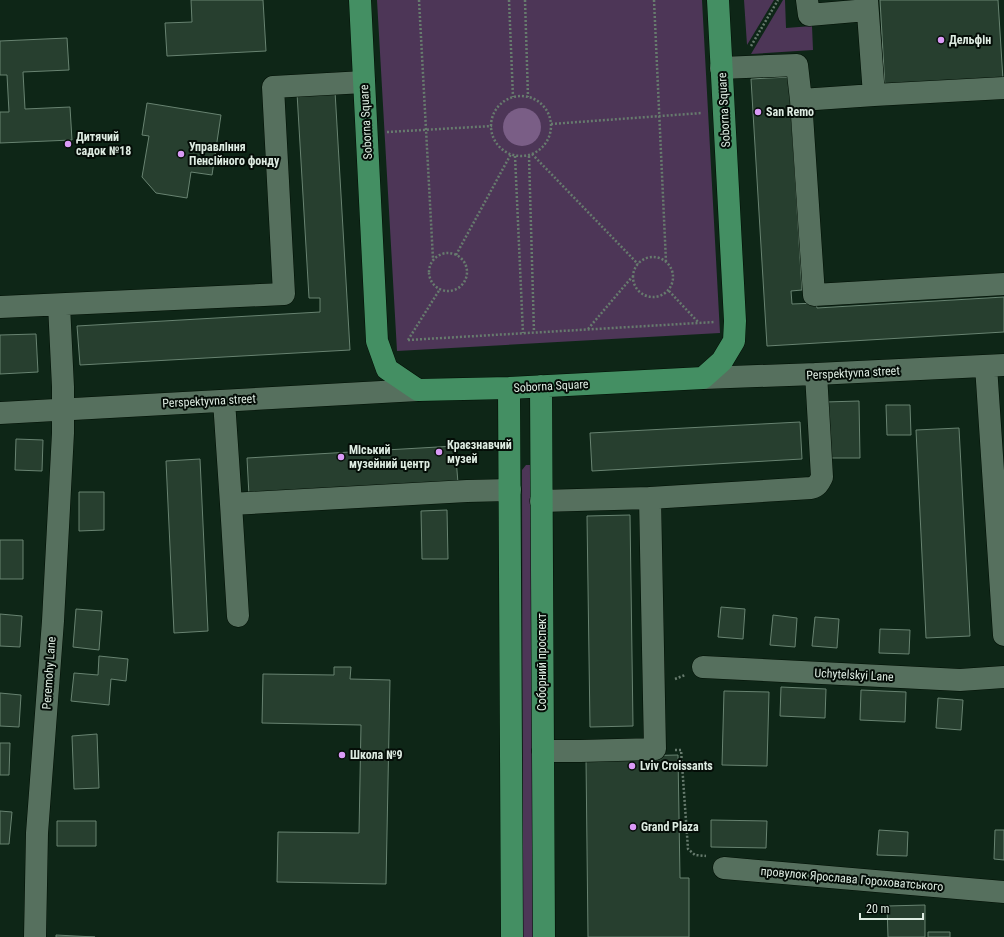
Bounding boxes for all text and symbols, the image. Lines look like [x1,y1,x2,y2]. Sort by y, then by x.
place label: Дельфін [949,33,991,47]
marker: Дельфін [936,35,946,45]
street label: Soborna Square [715,72,733,148]
street label: Soborna Square [357,84,375,160]
place label: San Remo [766,105,814,119]
marker: San Remo [753,107,763,117]
place label: Дитячий садок №18 [76,130,131,158]
marker: Дитячий садок №18 [63,139,73,149]
place label: Управління Пенсійного фонду [189,140,280,168]
marker: Управління Пенсійного фонду [176,149,186,159]
street label: Perspektyvna street [806,364,901,382]
street label: Soborna Square [513,377,589,395]
street label: Perspektyvna street [162,392,257,410]
place label: Краєзнавчий музей [447,438,512,466]
place label: Міський музейний центр [349,443,430,471]
marker: Краєзнавчий музей [434,447,444,457]
marker: Міський музейний центр [336,452,346,462]
street label: Соборний проспект [535,613,549,711]
street label: Peremohy Lane [39,636,59,710]
street label: Uchytelskyi Lane [814,666,894,684]
place label: Школа №9 [350,748,403,762]
marker: Школа №9 [337,750,347,760]
place label: Lviv Croissants [640,759,713,773]
marker: Lviv Croissants [627,761,637,771]
place label: Grand Plaza [641,820,699,834]
marker: Grand Plaza [628,822,638,832]
street label: провулок Ярослава Гороховатського [760,864,944,894]
scale bar [860,895,923,921]
text: 20 m [866,902,890,916]

